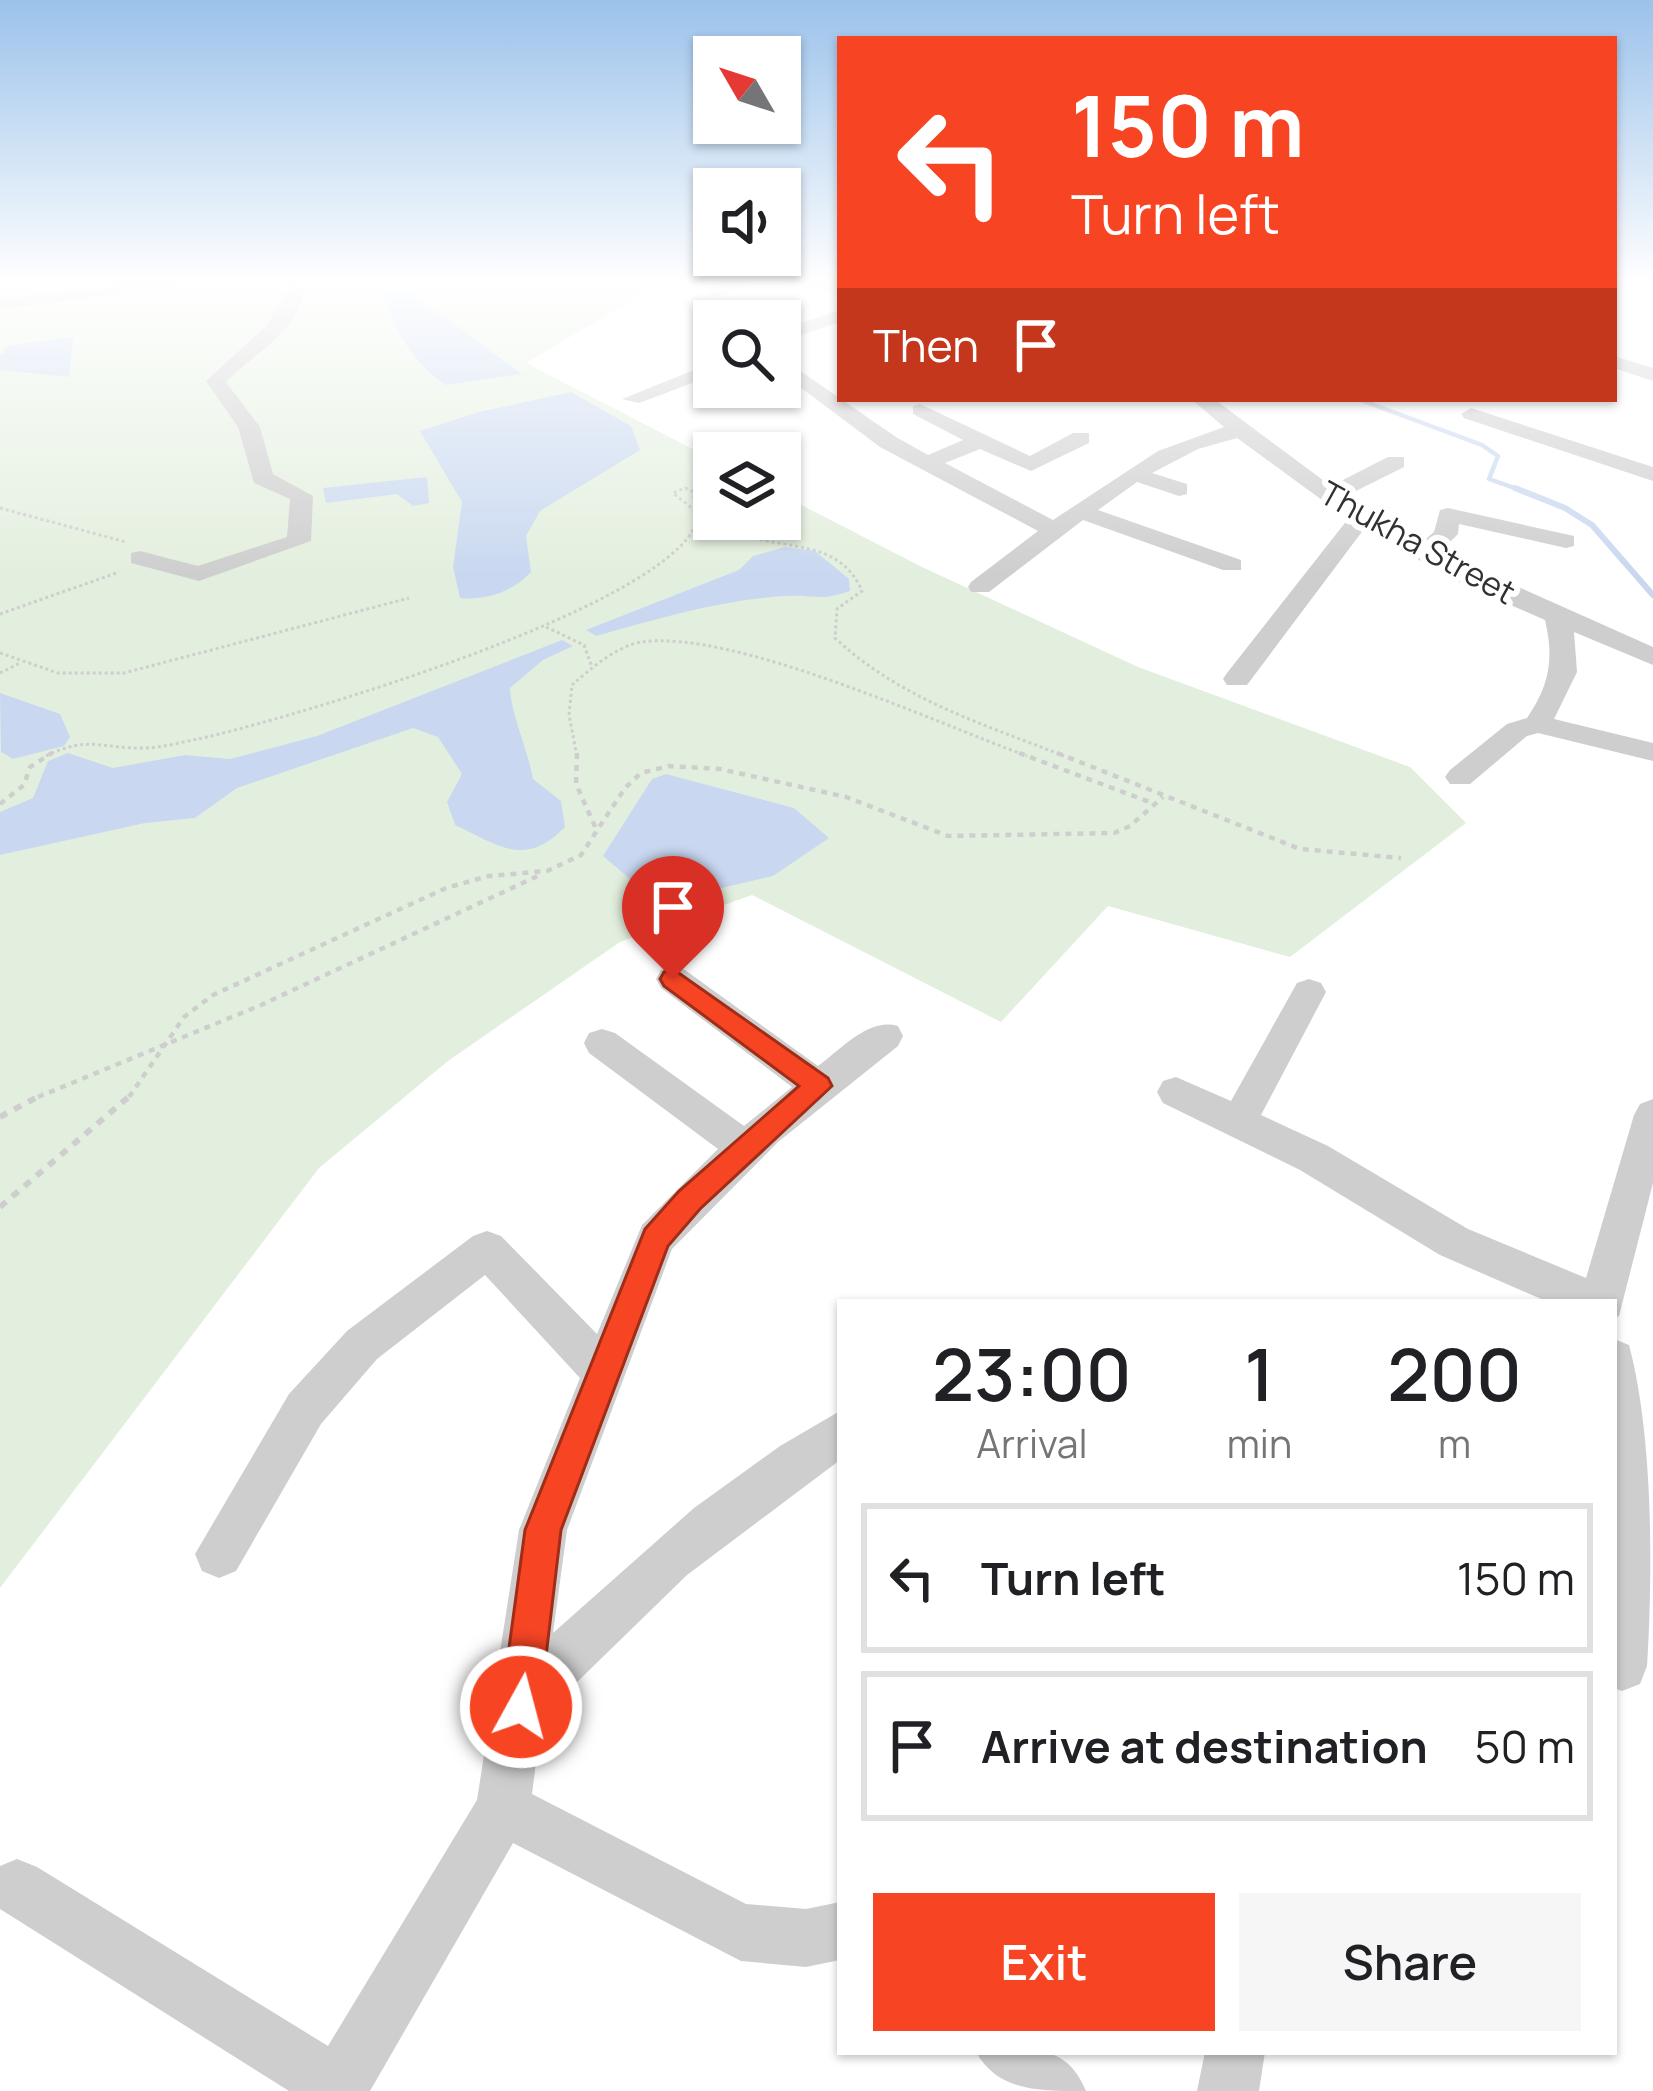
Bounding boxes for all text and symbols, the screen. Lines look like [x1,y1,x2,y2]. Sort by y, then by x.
north arrow [693,36,801,144]
map controls [693,36,801,540]
text: 150 m [1071,67,1305,182]
icon: left [873,84,1029,240]
button: sound [693,168,801,276]
text: Turn left [1071,176,1280,250]
button: search [693,300,801,408]
icon: arrive [1003,312,1069,378]
text: Then [873,314,979,376]
button: layers [693,432,801,540]
street label: Thukha Street [1312,470,1524,614]
pin [622,856,724,979]
icon: arrive [640,874,706,940]
text: 23:00 [932,1324,1132,1423]
text: 1 [1244,1324,1275,1423]
text: 200 [1387,1324,1522,1423]
text: Arrival [976,1416,1088,1470]
text: min [1227,1416,1292,1470]
text: m [1438,1416,1471,1470]
icon: left [879,1545,945,1611]
text: Turn left [981,1547,1166,1609]
text: 150 m [1457,1547,1575,1609]
position arrow [458,1644,584,1770]
icon: arrive [879,1713,945,1779]
text: Arrive at destination [981,1715,1428,1777]
text: 50 m [1474,1715,1575,1777]
button: Exit [873,1893,1215,2031]
button: Share [1239,1893,1581,2031]

